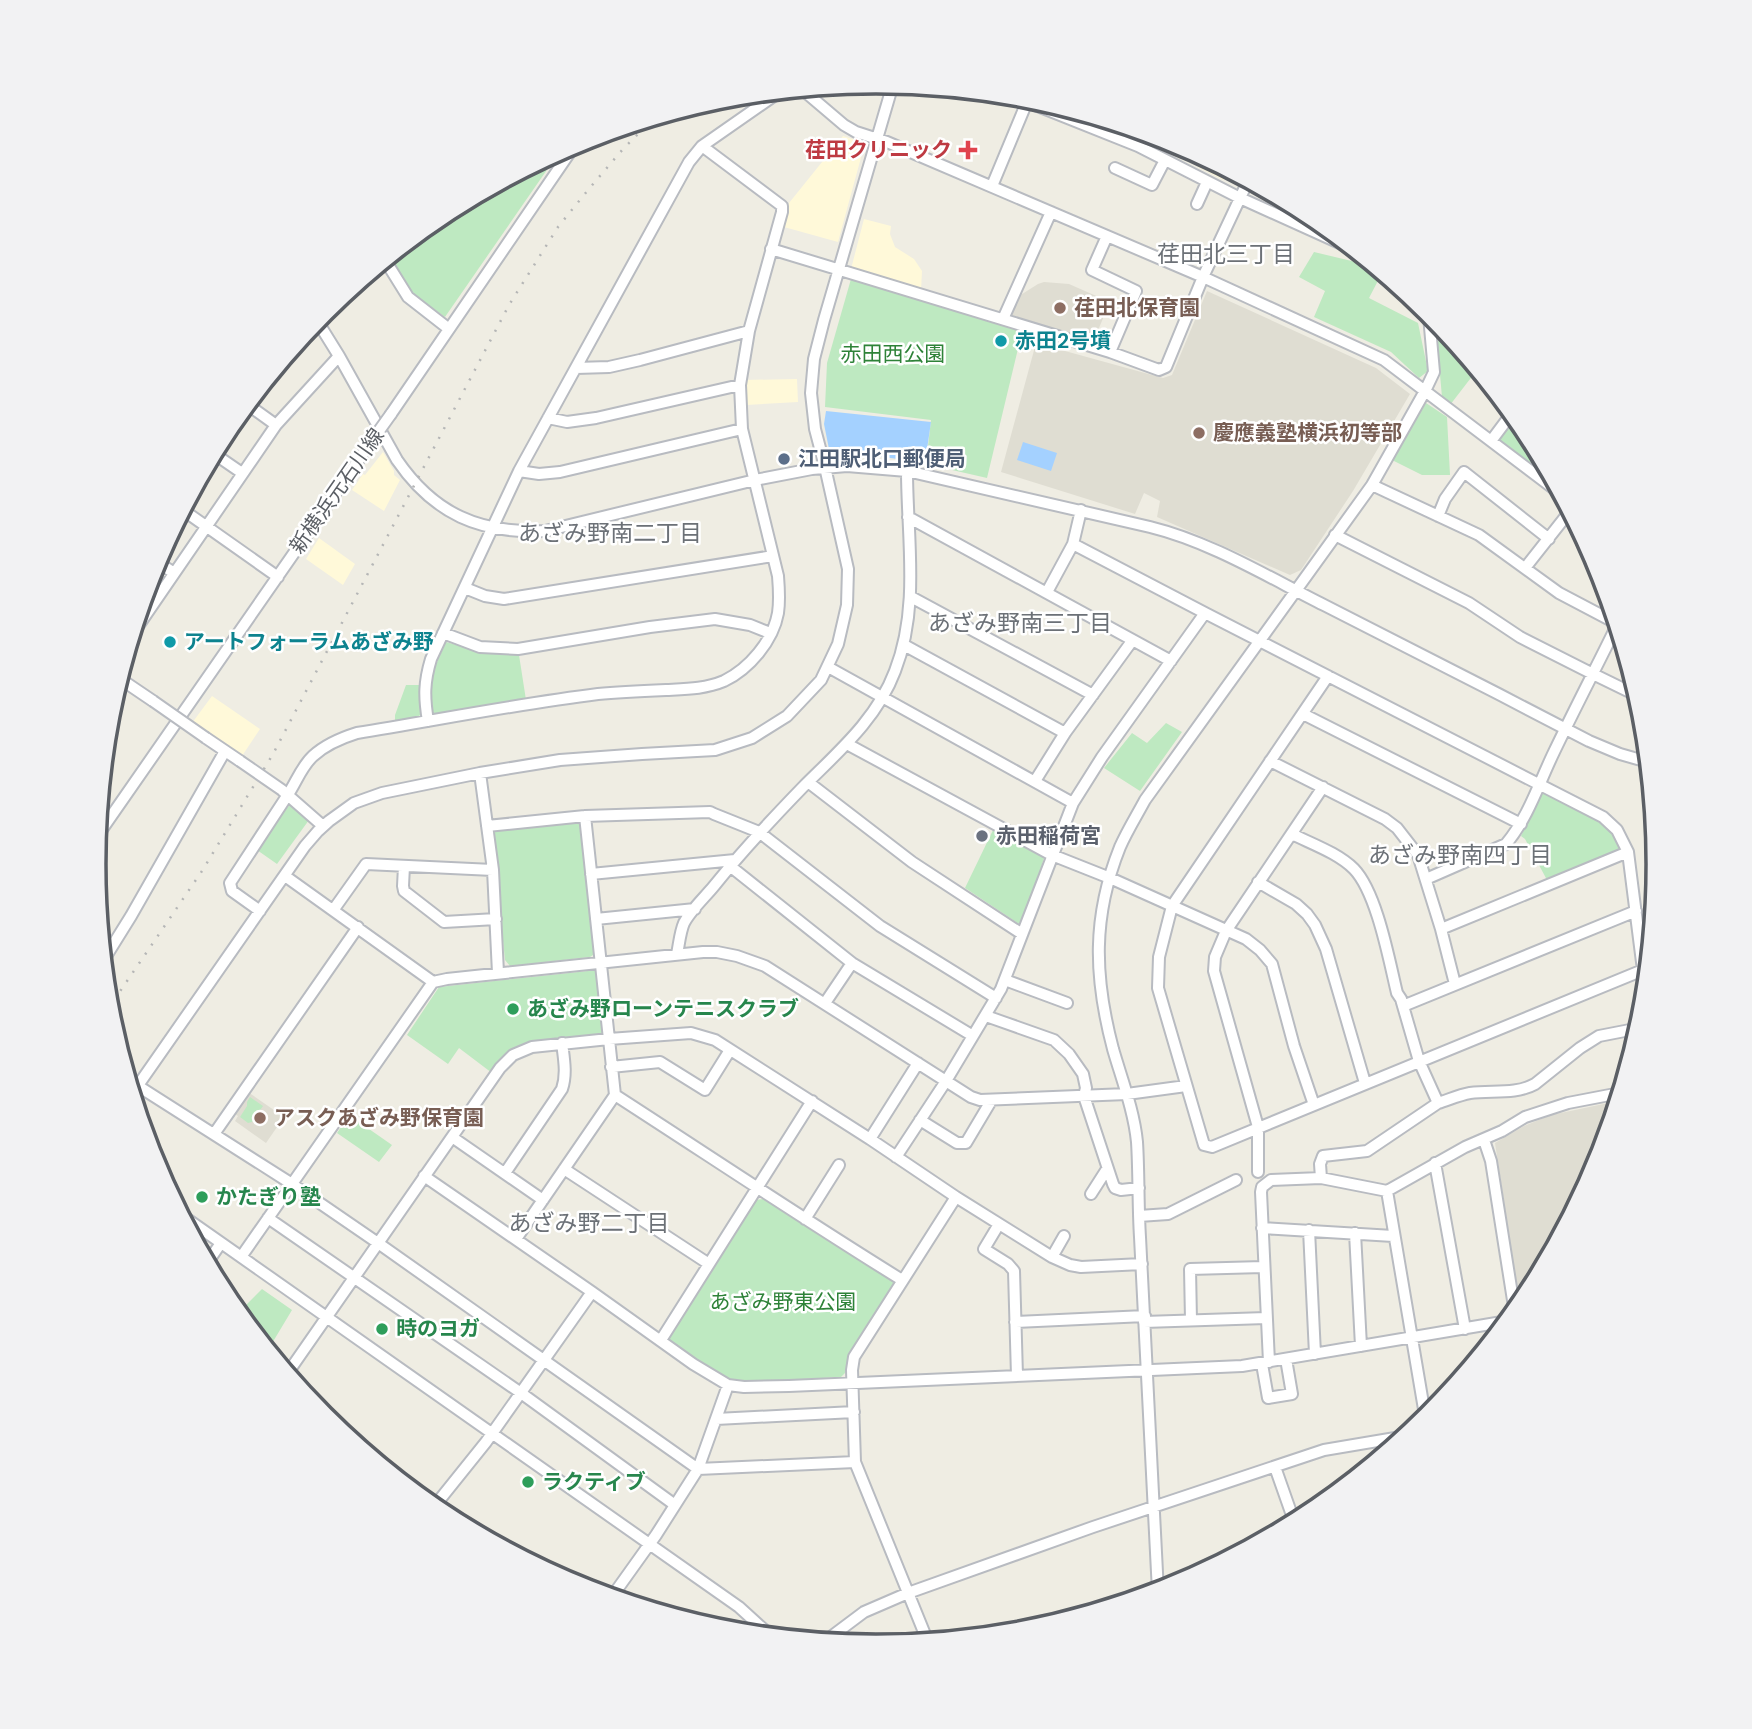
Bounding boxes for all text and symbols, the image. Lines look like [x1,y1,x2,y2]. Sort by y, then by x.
place label: 荏田クリニック [805,136,952,164]
marker: 荏田クリニック [958,140,978,160]
district label: 荏田北三丁目 [1157,239,1295,269]
place label: 荏田北保育園 [1074,294,1200,322]
marker: 荏田北保育園 [1052,300,1068,316]
place label: 赤田2号墳 [1015,327,1111,355]
marker: 赤田2号墳 [993,333,1009,349]
park label: 赤田西公園 [841,340,946,368]
place label: 慶應義塾横浜初等部 [1213,419,1402,447]
street label: 新横浜元石川線 [283,423,391,559]
marker: 慶應義塾横浜初等部 [1191,425,1207,441]
place label: 江田駅北口郵便局 [798,445,966,473]
marker: 江田駅北口郵便局 [776,451,792,467]
district label: あざみ野南二丁目 [518,518,702,548]
district label: あざみ野南三丁目 [928,608,1112,638]
place label: アートフォーラムあざみ野 [184,628,434,656]
marker: アートフォーラムあざみ野 [162,634,178,650]
place label: 赤田稲荷宮 [996,822,1101,850]
marker: 赤田稲荷宮 [974,828,990,844]
district label: あざみ野南四丁目 [1368,840,1552,870]
place label: あざみ野ローンテニスクラブ [527,995,799,1023]
marker: あざみ野ローンテニスクラブ [505,1001,521,1017]
place label: アスクあざみ野保育園 [274,1104,484,1132]
marker: アスクあざみ野保育園 [252,1110,268,1126]
place label: かたぎり塾 [216,1183,321,1211]
marker: かたぎり塾 [194,1189,210,1205]
district label: あざみ野二丁目 [509,1208,670,1238]
park label: あざみ野東公園 [710,1288,857,1316]
place label: 時のヨガ [396,1315,480,1343]
marker: 時のヨガ [374,1321,390,1337]
place label: ラクティブ [542,1468,646,1496]
marker: ラクティブ [520,1474,536,1490]

